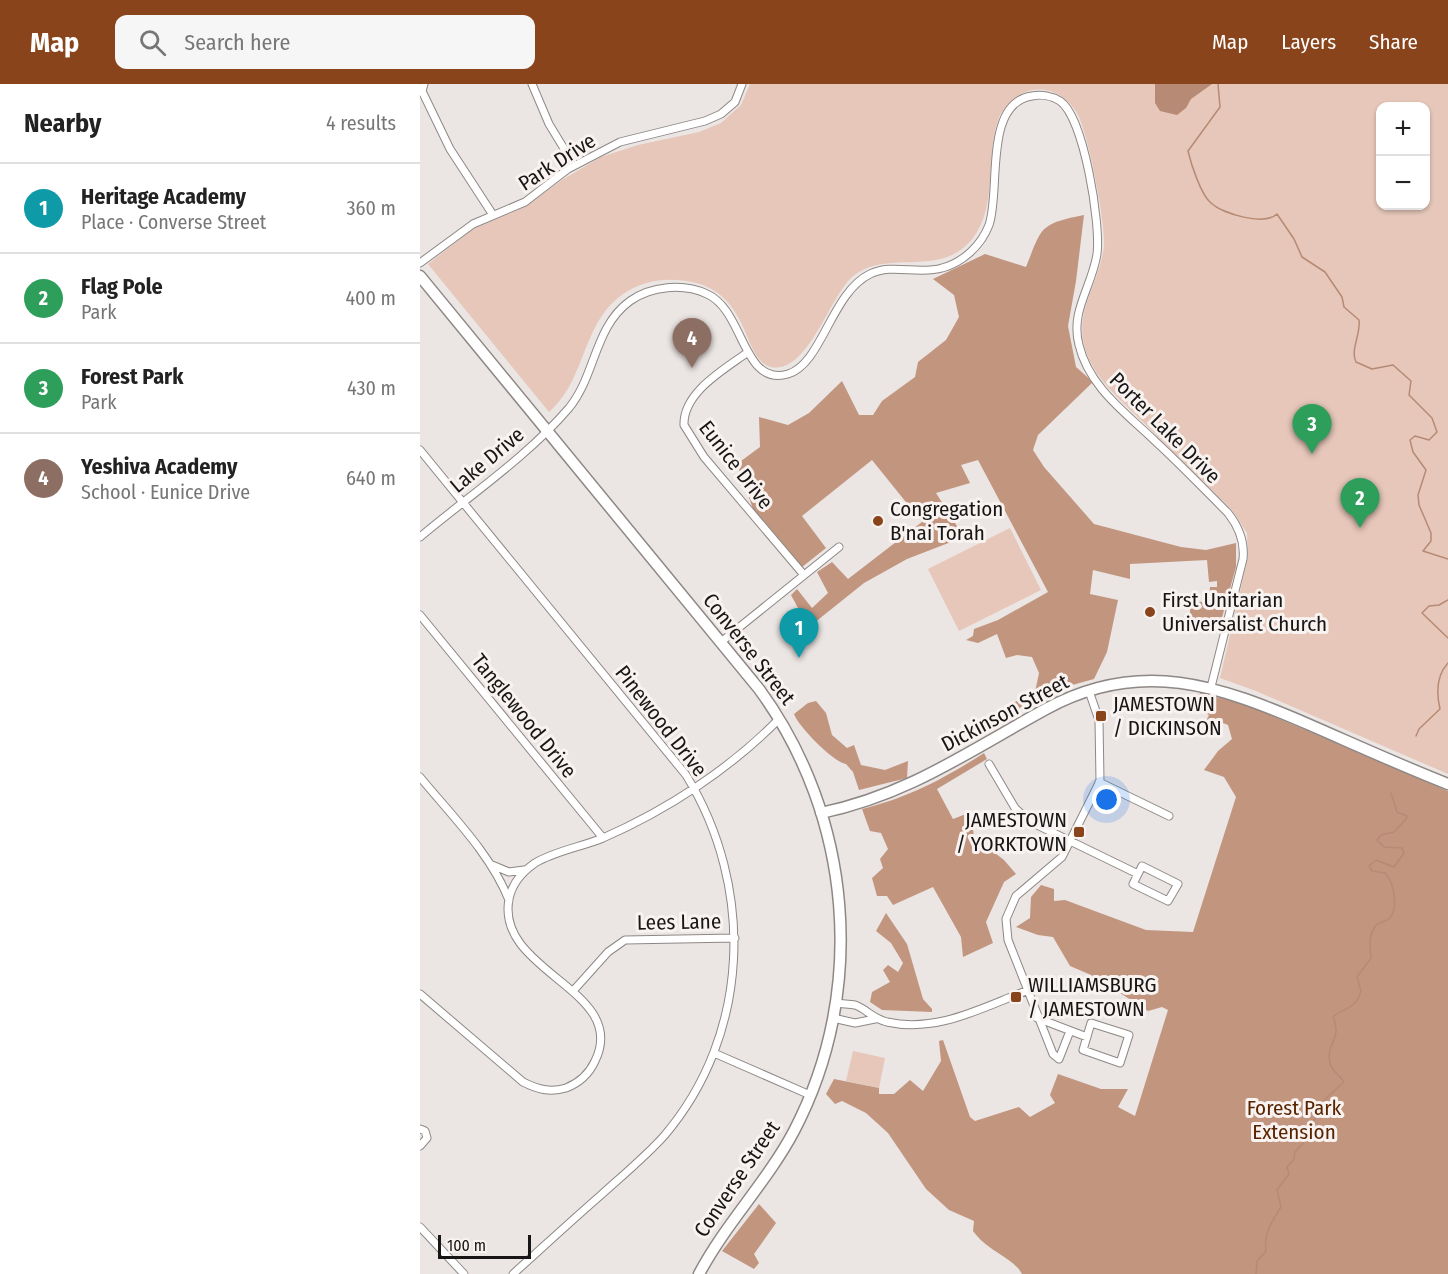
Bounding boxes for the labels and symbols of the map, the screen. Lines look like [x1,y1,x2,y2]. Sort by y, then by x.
street label: Park Drive [514,127,600,197]
pin: 4 [672,318,712,368]
street label: Porter Lake Drive [1104,367,1226,489]
pin: 3 [1292,404,1332,454]
street label: Eunice Drive [693,416,779,514]
street label: Lake Drive [445,421,529,499]
pin: 2 [1340,478,1380,528]
place label: Congregation B'nai Torah [890,496,1003,546]
marker: Congregation B'nai Torah [871,514,885,528]
place label: First Unitarian Universalist Church [1162,587,1327,637]
street label: Converse Street [697,588,801,710]
marker: First Unitarian Universalist Church [1143,605,1157,619]
pin: 1 [780,608,818,658]
street label: Tanglewood Drive [466,649,582,783]
street label: Pinewood Drive [609,660,713,782]
street label: Dickinson Street [937,669,1073,757]
place label: JAMESTOWN / DICKINSON [1113,691,1222,741]
marker: JAMESTOWN / DICKINSON [1094,709,1108,723]
your location [1092,785,1121,814]
place label: JAMESTOWN / YORKTOWN [956,807,1067,857]
marker: JAMESTOWN / YORKTOWN [1072,825,1086,839]
street label: Lees Lane [637,908,721,936]
place label: WILLIAMSBURG / JAMESTOWN [1028,972,1157,1022]
marker: WILLIAMSBURG / JAMESTOWN [1009,990,1023,1004]
park label: Forest Park Extension [1247,1095,1342,1145]
street label: Converse Street [689,1116,786,1242]
scale bar [438,1232,531,1260]

